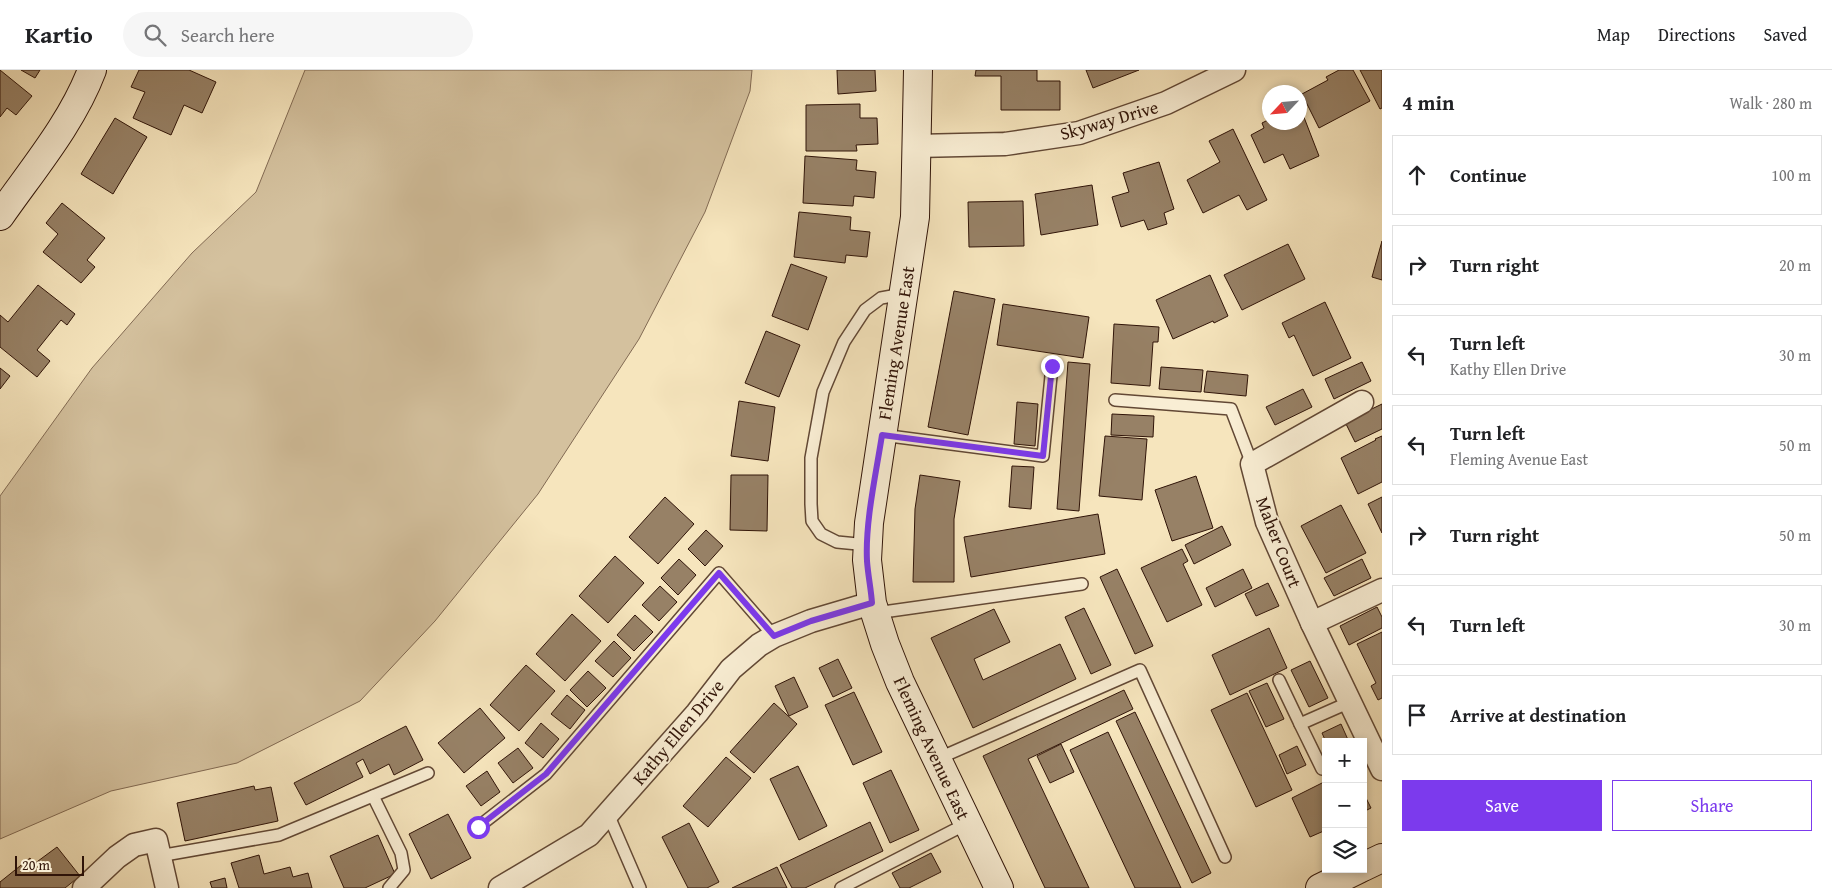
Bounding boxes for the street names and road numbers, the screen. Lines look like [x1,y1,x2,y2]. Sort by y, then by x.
street label: Skyway Drive [1057,93,1161,147]
street label: Fleming Avenue East [871,263,922,422]
street label: Maher Court [1249,492,1309,592]
street label: Fleming Avenue East [887,672,977,825]
street label: Kathy Ellen Drive [626,673,730,791]

